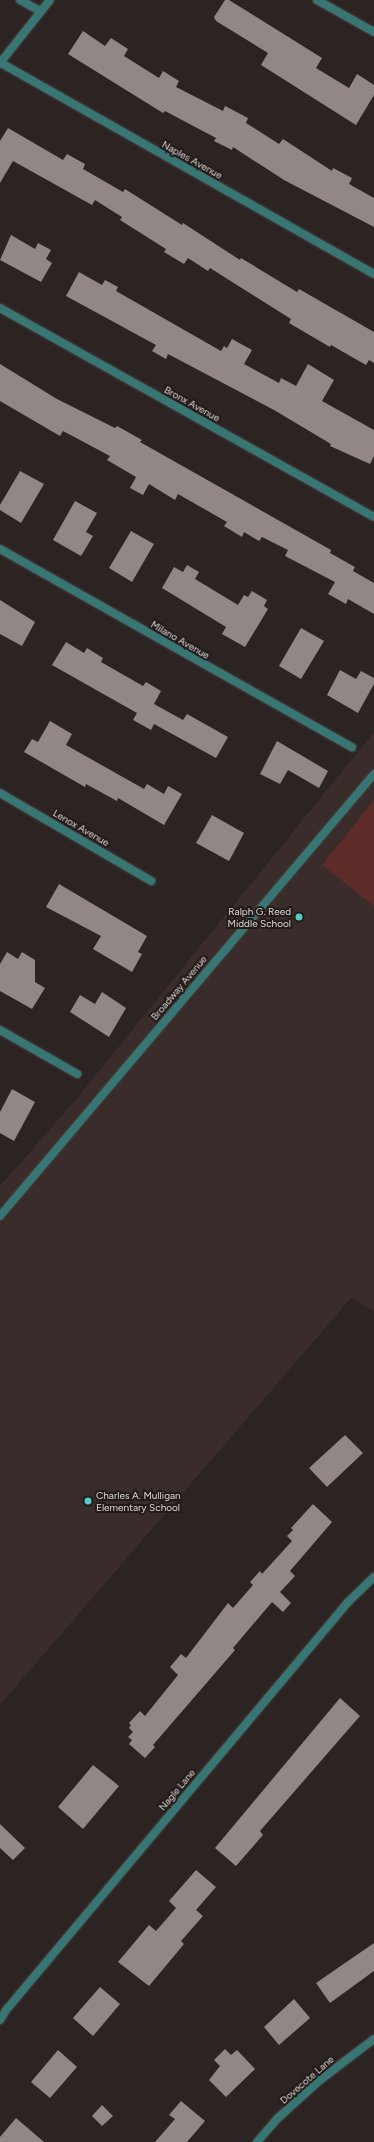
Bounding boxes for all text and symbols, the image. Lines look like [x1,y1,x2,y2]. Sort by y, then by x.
street label: Naples Avenue [160,138,224,182]
street label: Bronx Avenue [162,384,222,424]
street label: Milano Avenue [149,618,211,662]
street label: Lenox Avenue [51,807,111,849]
place label: Ralph G. Reed Middle School [227,905,291,928]
marker: Ralph G. Reed Middle School [294,912,304,922]
street label: Broadway Avenue [149,953,209,1023]
place label: Charles A. Mulligan Elementary School [96,1489,181,1512]
marker: Charles A. Mulligan Elementary School [83,1496,93,1506]
street label: Nagle Lane [156,1767,198,1813]
street label: Dovecote Lane [278,2053,336,2107]

